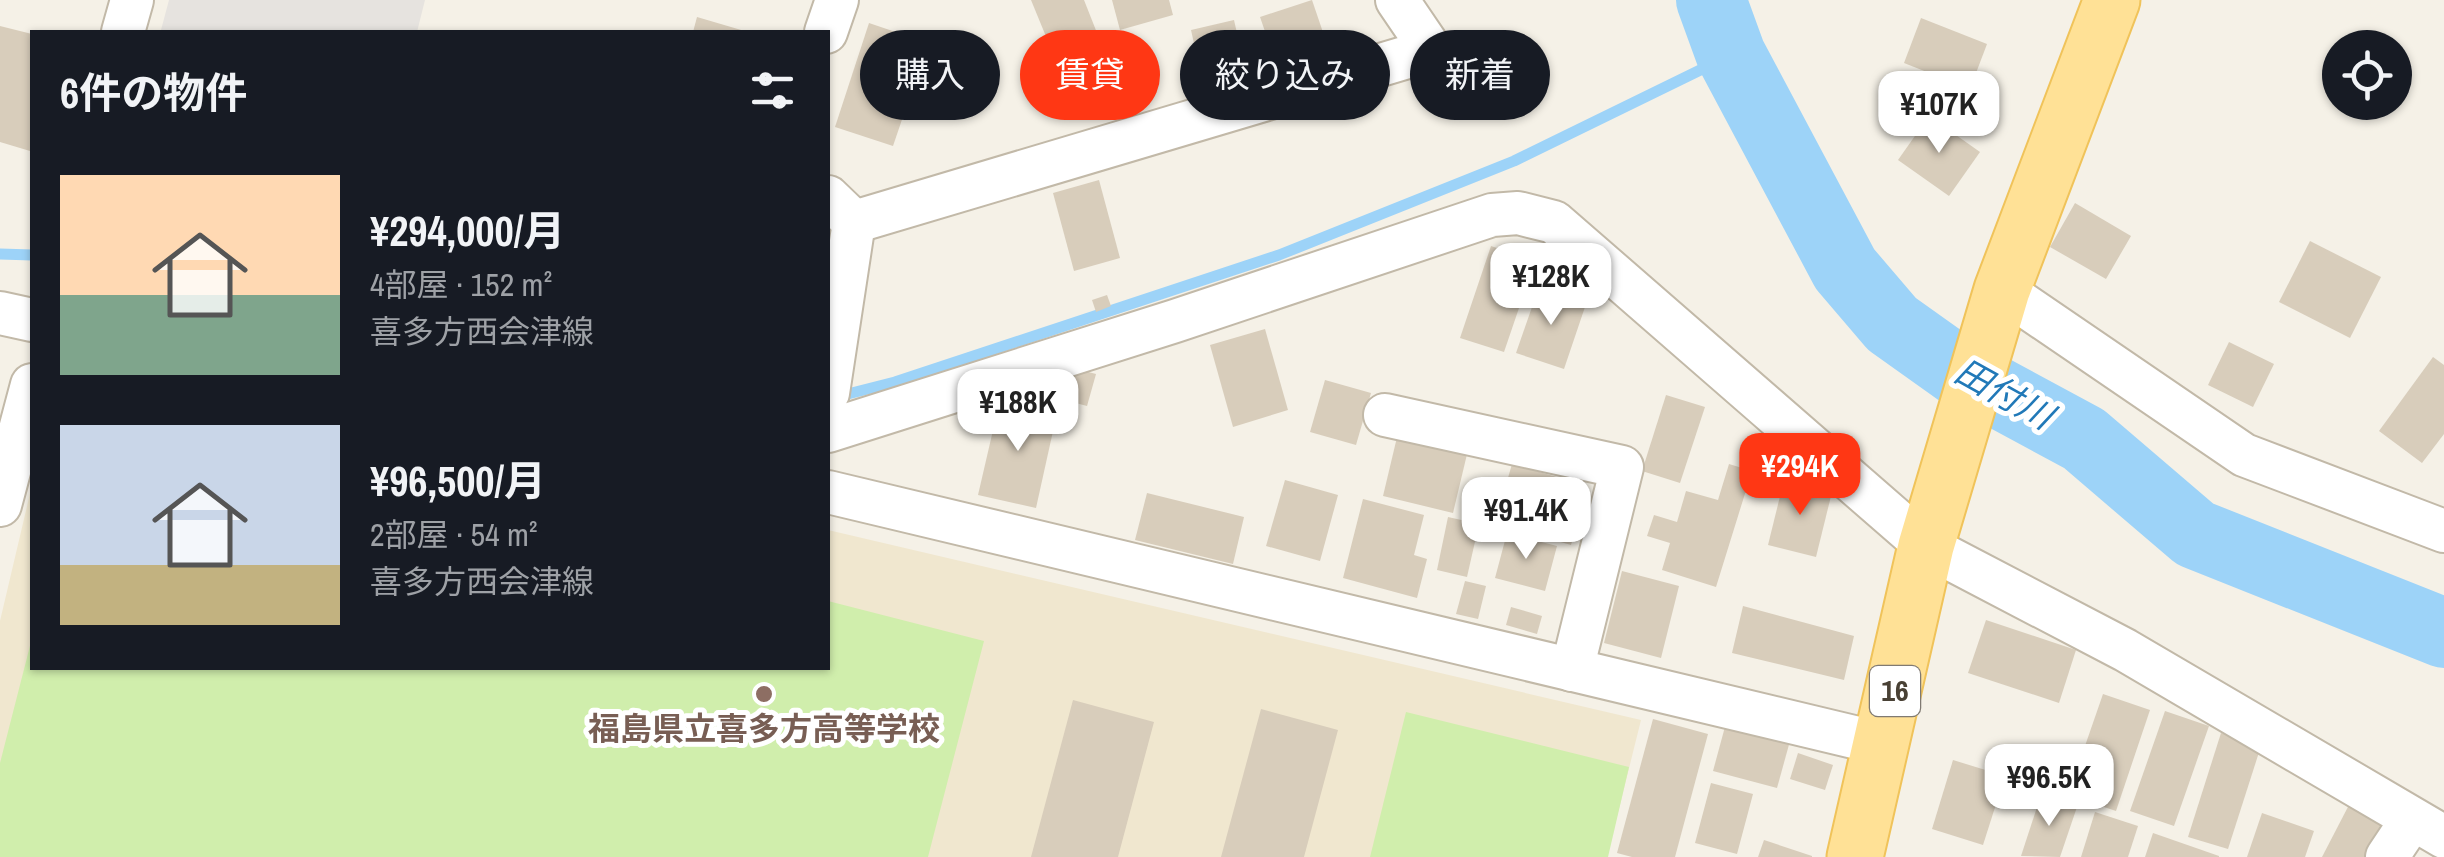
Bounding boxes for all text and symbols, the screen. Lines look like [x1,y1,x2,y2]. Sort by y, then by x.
chip: 購入 [860,30,1000,120]
chip: 賃貸 [1020,30,1160,120]
chip: 絞り込み [1180,30,1390,120]
chip: 新着 [1410,30,1550,120]
map controls [2322,30,2412,120]
button: locate [2322,30,2412,120]
icon: filters [745,63,800,118]
text: 6件の物件 [60,65,247,121]
pin: ¥107K [1869,71,2009,156]
text: ¥107K [1900,82,1978,125]
text: ¥294,000/月 [370,203,565,259]
icon: home [140,215,260,335]
pin: ¥128K [1481,243,1621,328]
text: ¥128K [1512,254,1590,297]
text: 4部屋 · 152 m² [370,263,552,306]
text: 喜多方西会津線 [370,310,594,353]
water label: 田付川 [1947,348,2065,442]
pin: ¥188K [948,369,1088,454]
text: ¥188K [979,380,1057,423]
pin: ¥294K [1730,433,1870,518]
text: ¥294K [1761,444,1839,487]
text: ¥96,500/月 [370,453,546,509]
icon: home [140,465,260,585]
pin: ¥91.4K [1445,477,1607,562]
text: ¥91.4K [1484,488,1568,531]
text: 2部屋 · 54 m² [370,513,538,556]
text: 喜多方西会津線 [370,560,594,603]
road number: 16 [1870,666,1920,716]
marker: 福島県立喜多方高等学校 [753,683,775,705]
place label: 福島県立喜多方高等学校 [588,707,940,750]
pin: ¥96.5K [1968,744,2130,829]
text: ¥96.5K [2007,755,2091,798]

